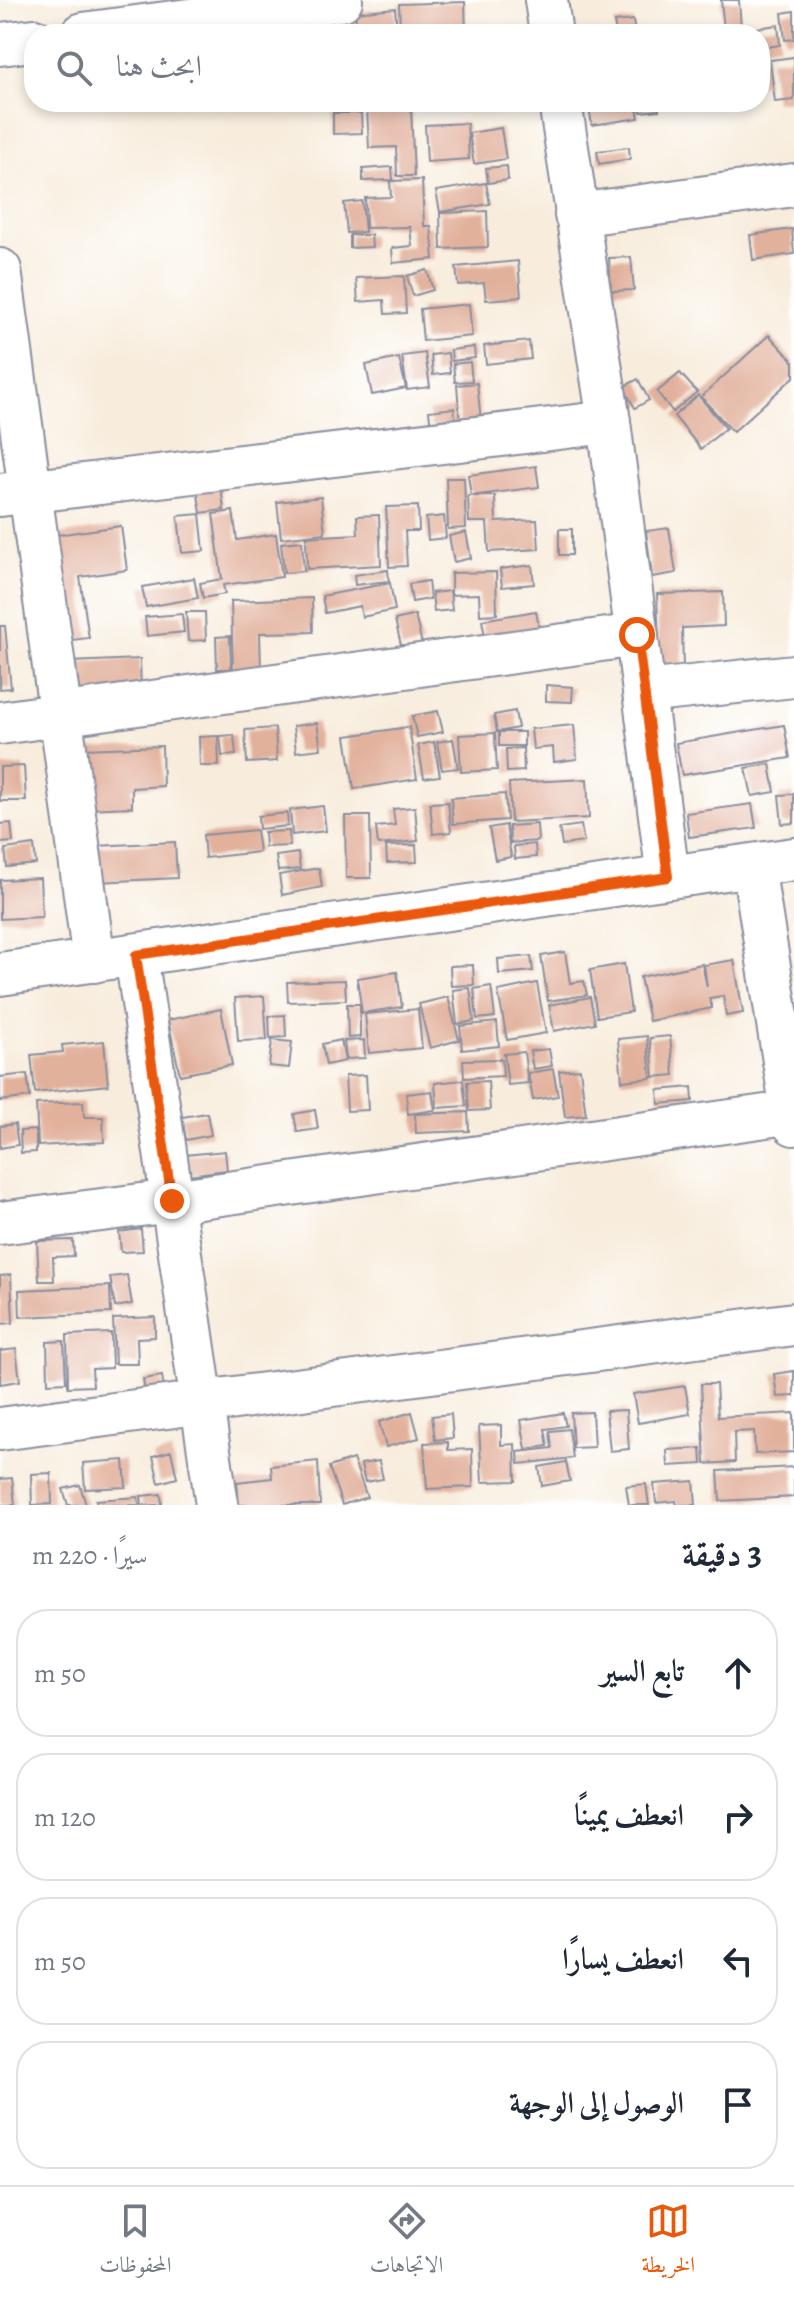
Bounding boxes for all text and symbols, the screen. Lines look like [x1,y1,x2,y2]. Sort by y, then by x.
search box [24,24,770,112]
icon: search [52,46,96,90]
text: ابحث هنا [116,46,202,86]
route start [619,617,655,653]
route end [154,1183,190,1219]
text: 3 دقيقة [682,1530,762,1577]
text: سيرًا · 220 m [32,1538,148,1573]
text: تابع السير [600,1651,684,1691]
icon: ahead [716,1651,760,1695]
text: 50 m [34,1656,86,1691]
text: انعطف يمينًا [574,1795,684,1835]
icon: right [716,1795,760,1839]
text: 120 m [34,1800,96,1835]
text: انعطف يسارًا [562,1939,684,1979]
icon: left [716,1939,760,1983]
text: 50 m [34,1944,86,1979]
text: الوصول إلى الوجهة [509,2083,684,2123]
icon: arrive [716,2083,760,2127]
tab: المحفوظات [99,2199,172,2286]
tab: الاتجاهات [370,2199,443,2286]
tab: الخريطة [641,2199,695,2286]

